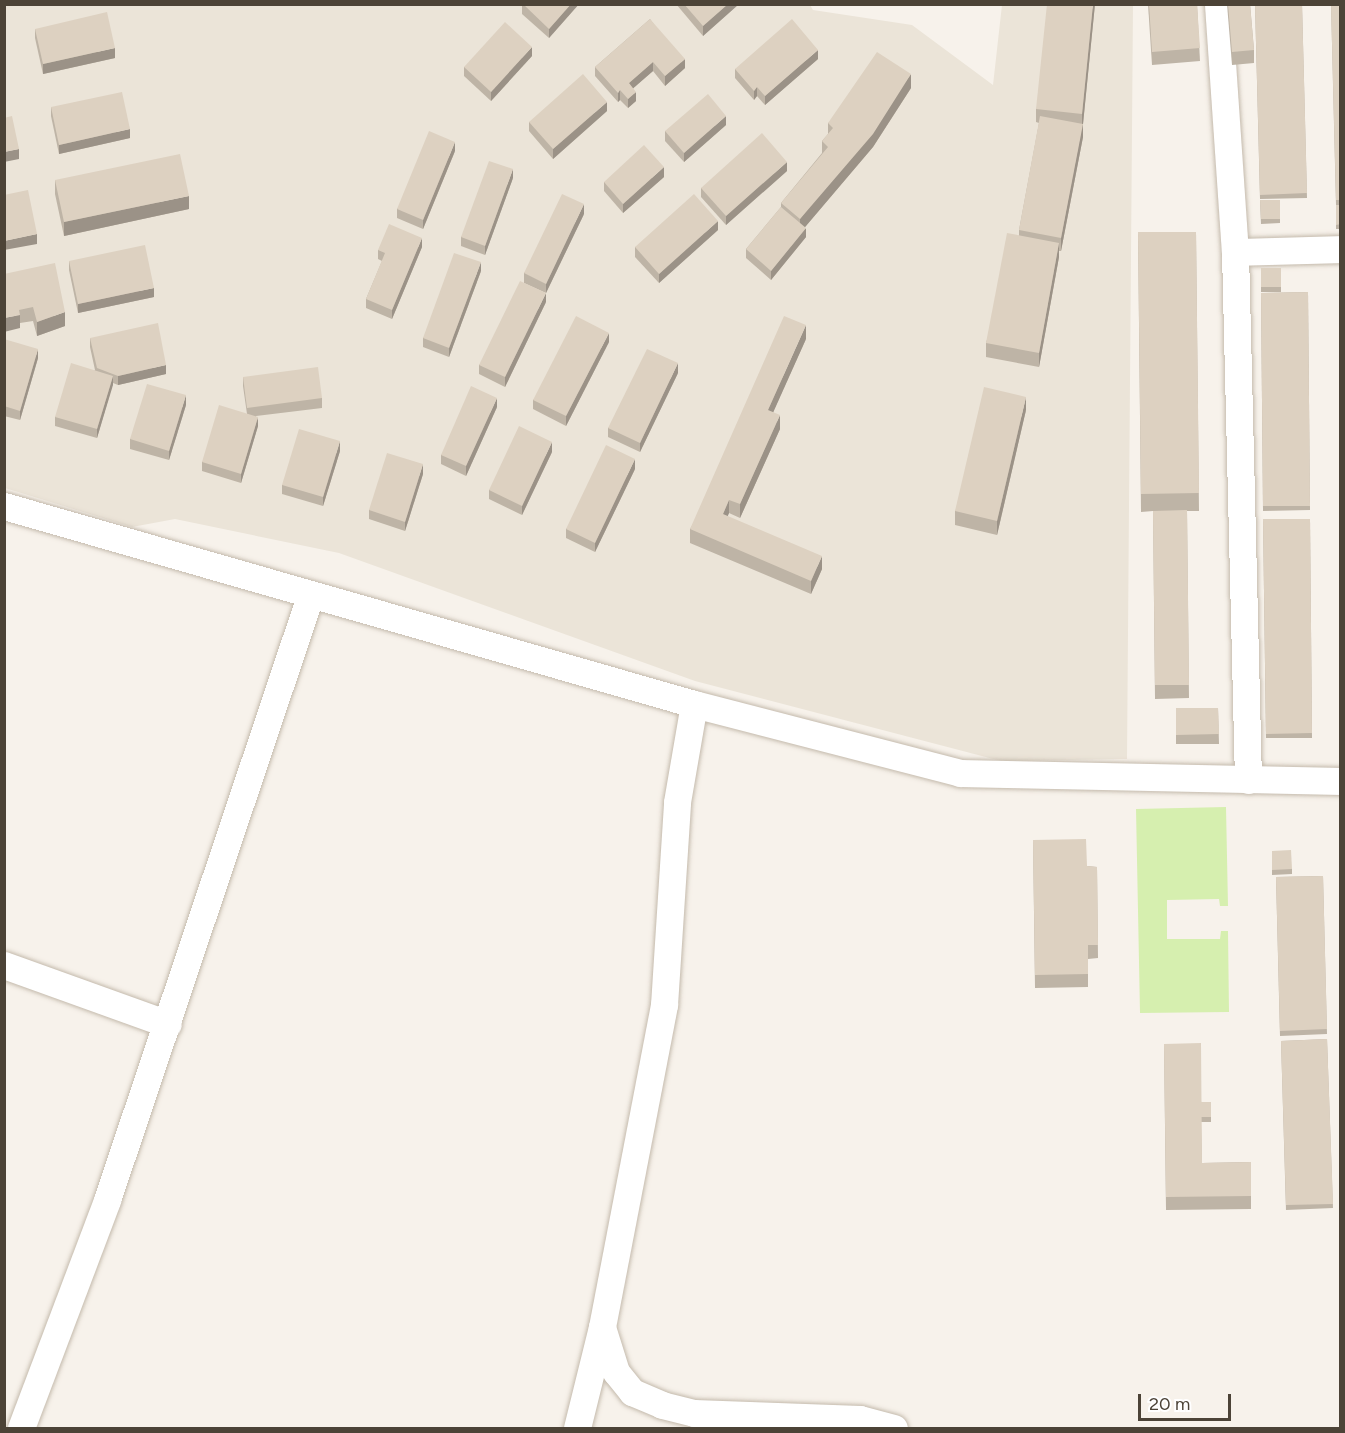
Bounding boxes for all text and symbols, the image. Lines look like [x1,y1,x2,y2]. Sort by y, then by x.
scale bar [1141,1382,1234,1420]
text: 20 m [1149,1393,1190,1415]

